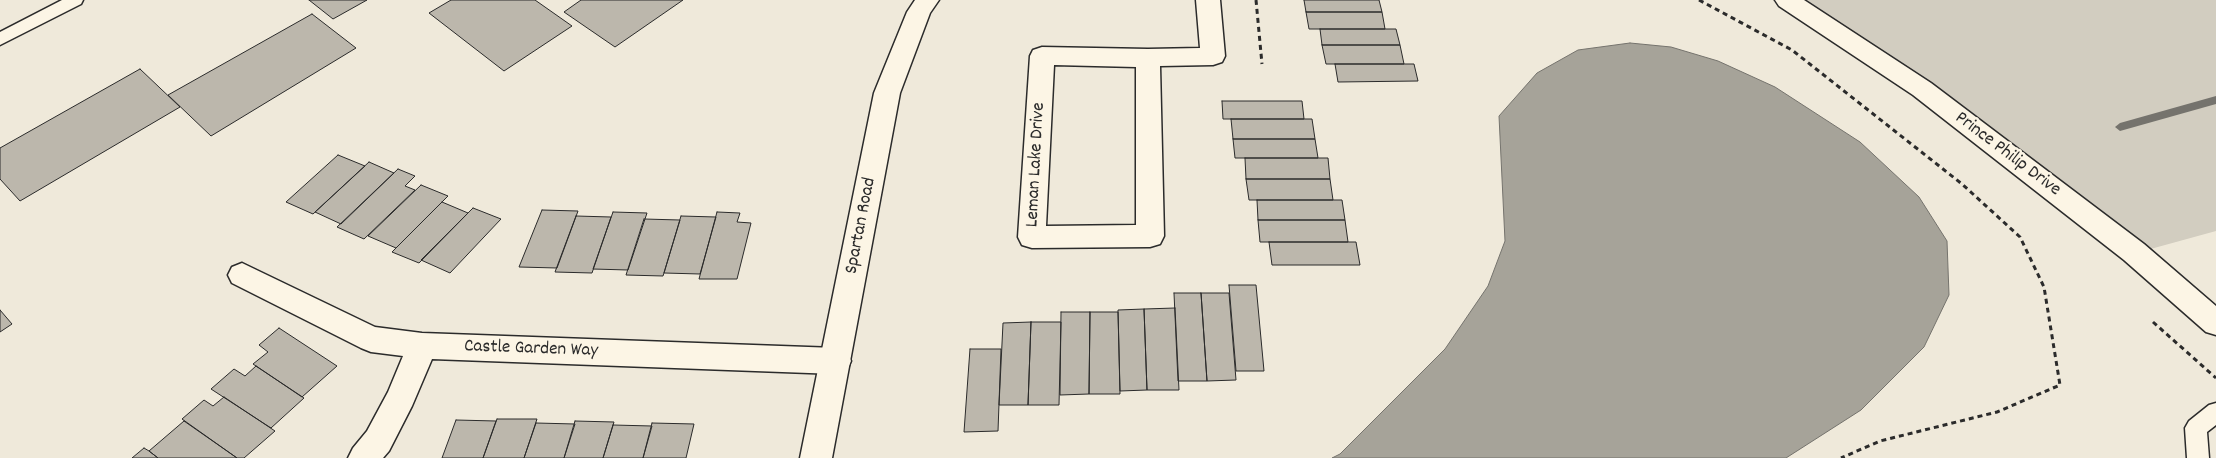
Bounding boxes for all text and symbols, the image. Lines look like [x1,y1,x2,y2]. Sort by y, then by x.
street label: Leman Lake Drive [1022,102,1052,228]
street label: Prince Philip Drive [1950,108,2064,202]
street label: Spartan Road [841,176,883,276]
street label: Castle Garden Way [464,336,598,364]

